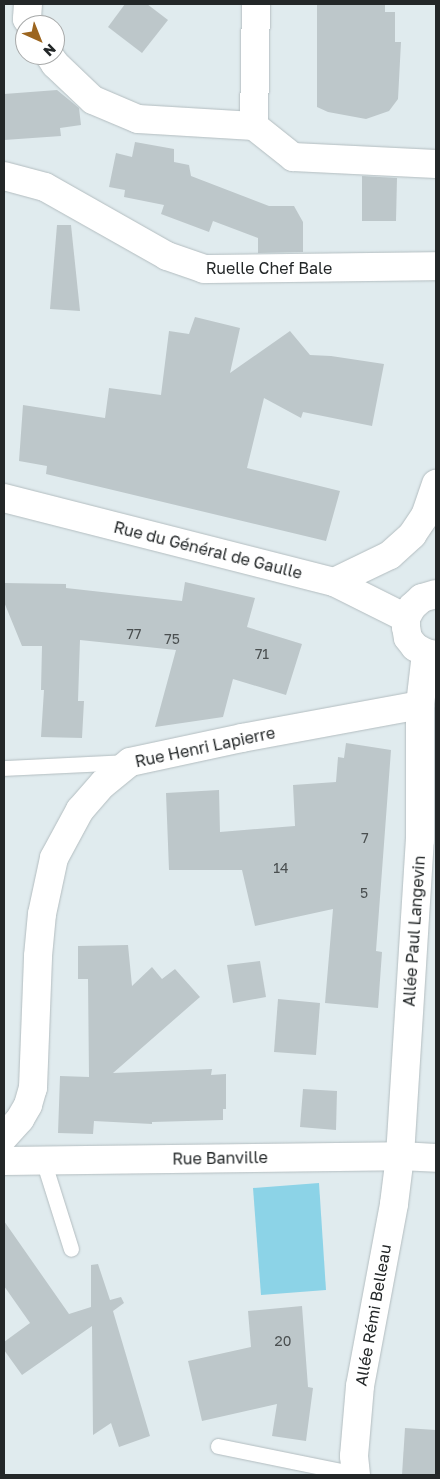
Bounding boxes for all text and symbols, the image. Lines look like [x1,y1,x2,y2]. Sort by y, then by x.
north arrow [15,15,65,65]
text: N [40,41,60,60]
street label: Ruelle Chef Bale [206,258,332,278]
street label: Rue du Général de Gaulle [112,517,304,583]
house number: 77 [127,626,141,642]
house number: 75 [164,631,180,647]
house number: 71 [255,646,269,662]
street label: Rue Henri Lapierre [133,723,277,771]
house number: 7 [361,830,369,846]
street label: Allée Paul Langevin [399,855,429,1007]
house number: 14 [273,860,289,876]
house number: 5 [360,885,368,901]
street label: Rue Banville [172,1148,268,1168]
street label: Allée Rémi Belleau [351,1243,395,1387]
house number: 20 [275,1333,291,1349]

